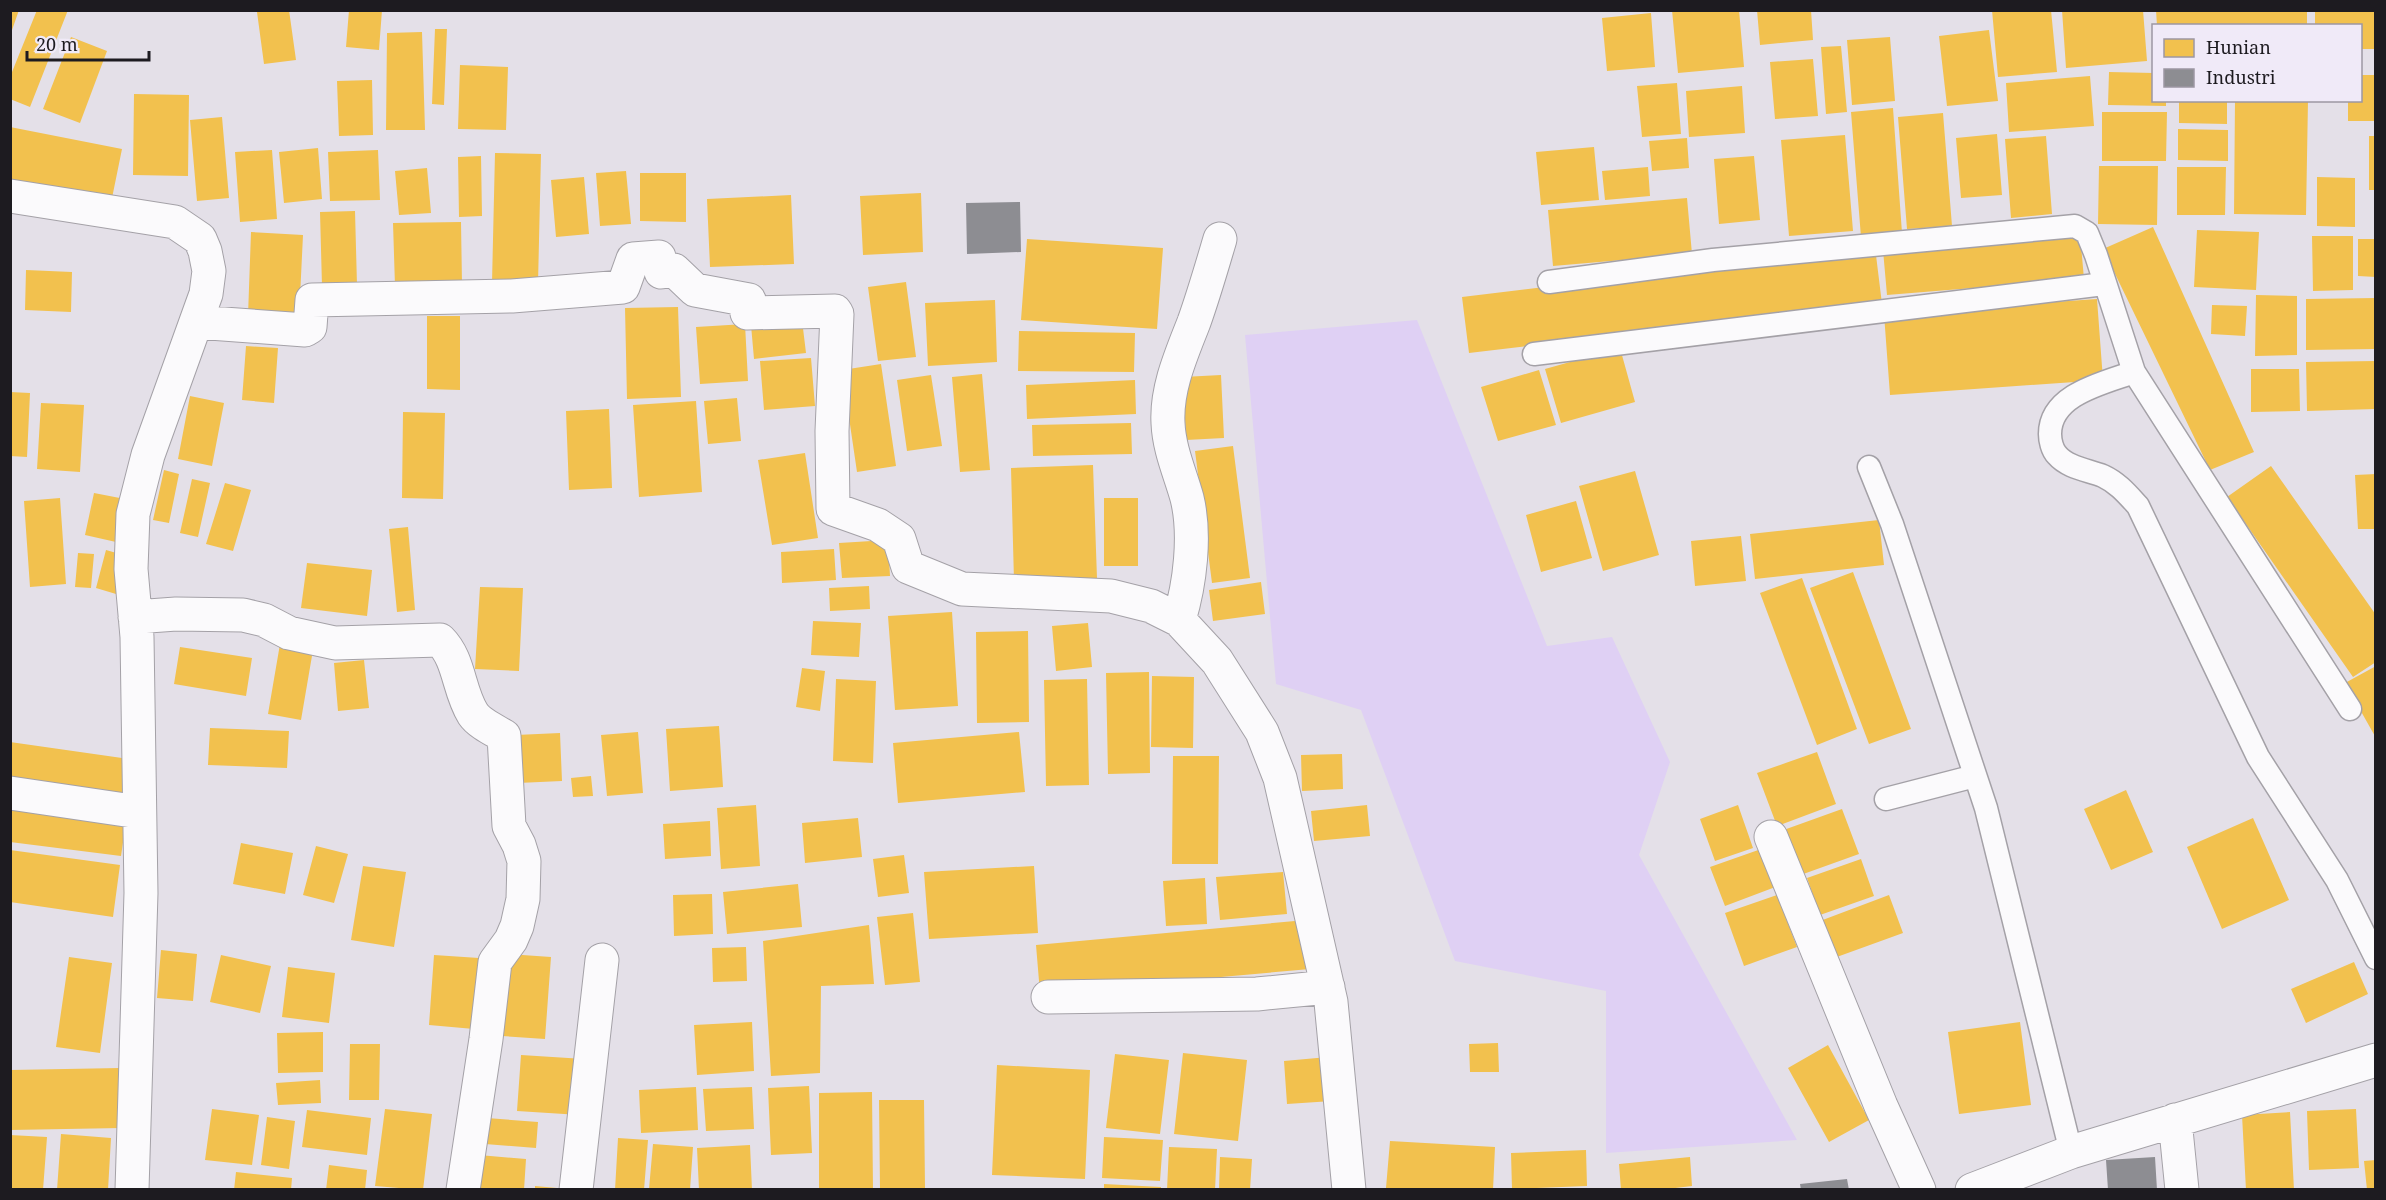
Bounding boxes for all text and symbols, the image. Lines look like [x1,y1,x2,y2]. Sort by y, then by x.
scale bar [27,24,148,62]
legend [2152,24,2362,102]
text: 20 m [36,32,78,56]
text: Hunian [2206,35,2271,59]
text: Industri [2206,65,2276,89]

